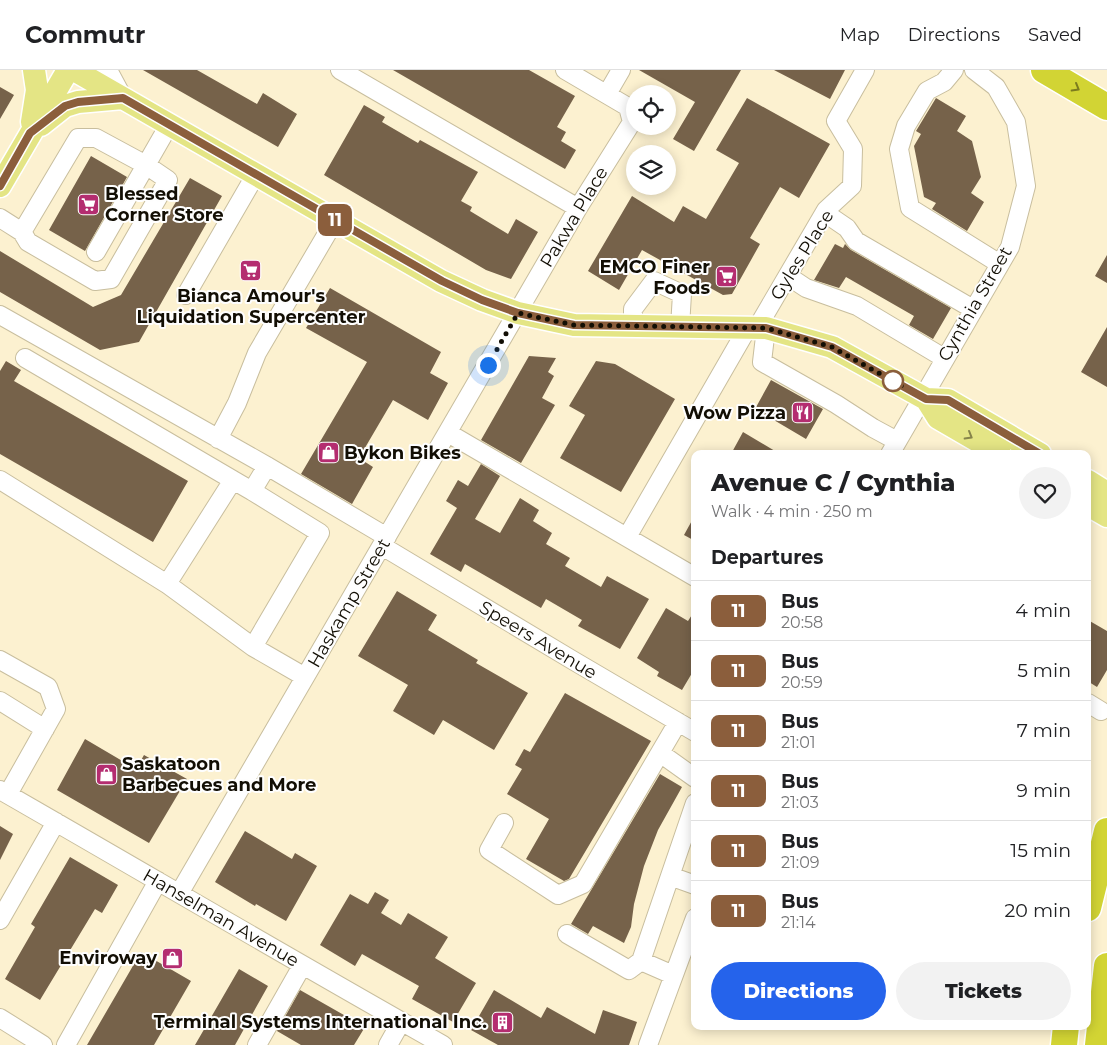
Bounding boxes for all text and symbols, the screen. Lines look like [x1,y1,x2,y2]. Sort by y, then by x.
text: Commutr [25,20,145,49]
text: Map [840,24,880,46]
text: Directions [908,24,1000,46]
text: Saved [1028,24,1082,46]
one-way arrow [1070,82,1079,92]
map controls [626,85,676,195]
button: locate [626,85,676,135]
button: layers [626,145,676,195]
street label: Pakwa Place [535,163,613,271]
place label: Blessed Corner Store [105,183,224,226]
supermarket icon: Blessed Corner Store [77,192,101,216]
line badge: 11 [312,204,358,236]
street label: Gyles Place [766,206,838,304]
text: 11 [328,209,342,231]
street label: Cynthia Street [933,243,1017,365]
place label: EMCO Finer Foods [599,256,710,299]
supermarket icon: Bianca Amour's Liquidation Supercenter [239,259,263,283]
supermarket icon: EMCO Finer Foods [714,265,738,289]
place label: Bianca Amour's Liquidation Supercenter [137,285,366,328]
your location [476,353,501,378]
unlabelled marker [882,370,904,392]
restaurant icon: Wow Pizza [790,401,814,425]
place label: Wow Pizza [683,402,786,424]
one-way arrow [964,429,973,439]
shop icon: Bykon Bikes [316,441,340,465]
place label: Bykon Bikes [344,442,461,464]
button: heart [1019,467,1071,519]
text: Avenue C / Cynthia [711,468,955,497]
text: Walk · 4 min · 250 m [711,502,873,521]
street label: Haskamp Street [303,534,395,672]
text: Departures [711,546,823,569]
text: Bus [781,590,819,613]
street label: Speers Avenue [475,596,601,684]
text: 4 min [1015,599,1071,622]
text: 11 [731,600,746,622]
text: 20:58 [781,613,823,632]
text: Bus [781,650,819,673]
text: 5 min [1017,659,1071,682]
text: 11 [731,660,746,682]
text: 20:59 [781,673,823,692]
text: Bus [781,710,819,733]
text: 7 min [1017,719,1071,742]
text: 11 [731,720,746,742]
text: 21:01 [781,733,816,752]
place label: Saskatoon Barbecues and More [122,753,316,796]
shop icon: Saskatoon Barbecues and More [94,762,118,786]
text: Bus [781,770,819,793]
text: 9 min [1016,779,1071,802]
text: 11 [731,780,746,802]
text: 21:03 [781,793,819,812]
text: Bus [781,830,819,853]
text: 15 min [1010,839,1071,862]
text: 11 [731,840,746,862]
text: 21:09 [781,853,820,872]
street label: Hanselman Avenue [139,864,303,972]
text: Bus [781,890,819,913]
text: 20 min [1005,899,1071,922]
text: 11 [731,900,746,922]
text: 21:14 [781,913,816,932]
shop icon: Enviroway [161,946,185,970]
place label: Enviroway [59,947,157,969]
button: Directions [711,962,886,1020]
button: Tickets [896,962,1071,1020]
building icon: Terminal Systems International Inc. [491,1010,515,1034]
place label: Terminal Systems International Inc. [154,1011,487,1033]

